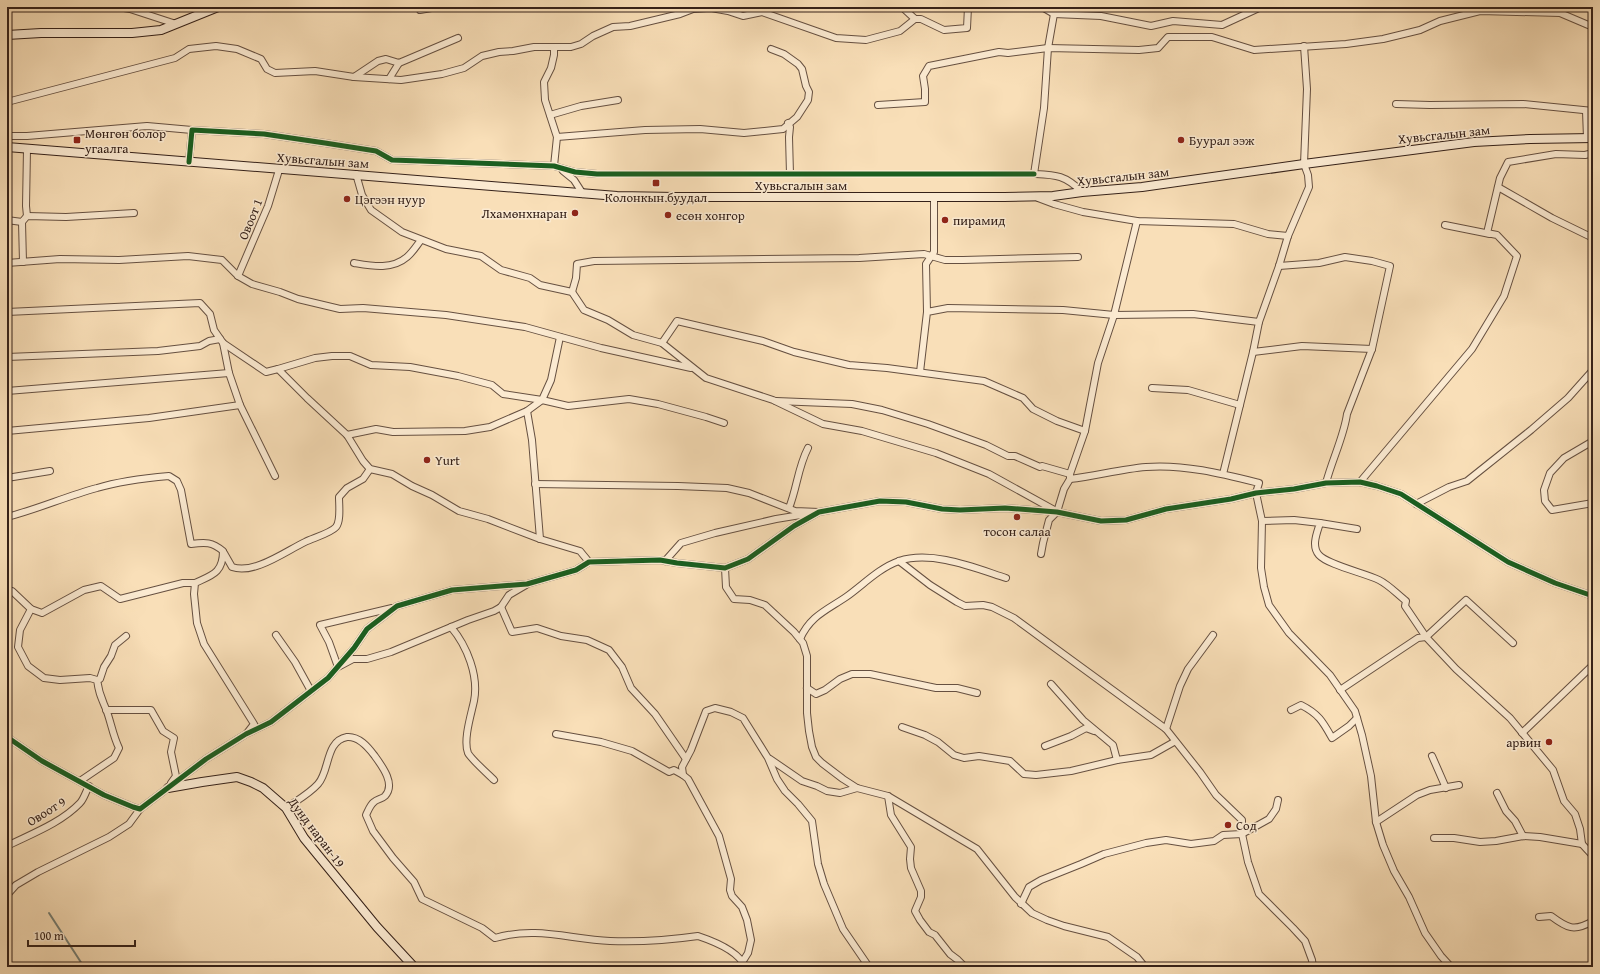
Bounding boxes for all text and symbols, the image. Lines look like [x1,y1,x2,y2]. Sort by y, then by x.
street label: Хувьсгалын зам [1397,120,1491,149]
place label: Мөнгөн болор угаалга [84,124,166,158]
place label: Буурал ээж [1189,131,1255,150]
marker: Мөнгөн болор угаалга [72,135,82,145]
marker: Буурал ээж [1176,135,1186,145]
street label: Хувьсгалын зам [276,148,370,173]
street label: Хувьсгалын зам [1076,162,1170,191]
street label: Хувьсгалын зам [755,176,847,195]
marker: Колонкын буудал [651,178,661,188]
place label: Колонкын буудал [605,188,707,207]
place label: Цэгээн нуур [355,190,425,209]
marker: Цэгээн нуур [342,194,352,204]
street label: Овоот 1 [234,196,267,243]
place label: Лхамөнхнаран [481,204,567,223]
place label: есөн хонгор [676,206,745,225]
marker: Лхамөнхнаран [570,208,580,218]
marker: есөн хонгор [663,210,673,220]
place label: пирамид [953,211,1005,230]
marker: пирамид [940,215,950,225]
place label: Yurt [435,451,460,470]
marker: Yurt [422,455,432,465]
marker: тосон салаа [1012,512,1022,522]
place label: тосон салаа [983,522,1051,541]
place label: арвин [1506,733,1541,752]
marker: арвин [1544,737,1554,747]
street label: Овоот 9 [23,792,69,831]
street label: Дунд наран-19 [283,792,349,872]
place label: Сод [1236,816,1257,835]
marker: Сод [1223,820,1233,830]
scale bar [28,922,135,948]
text: 100 m [34,927,64,944]

